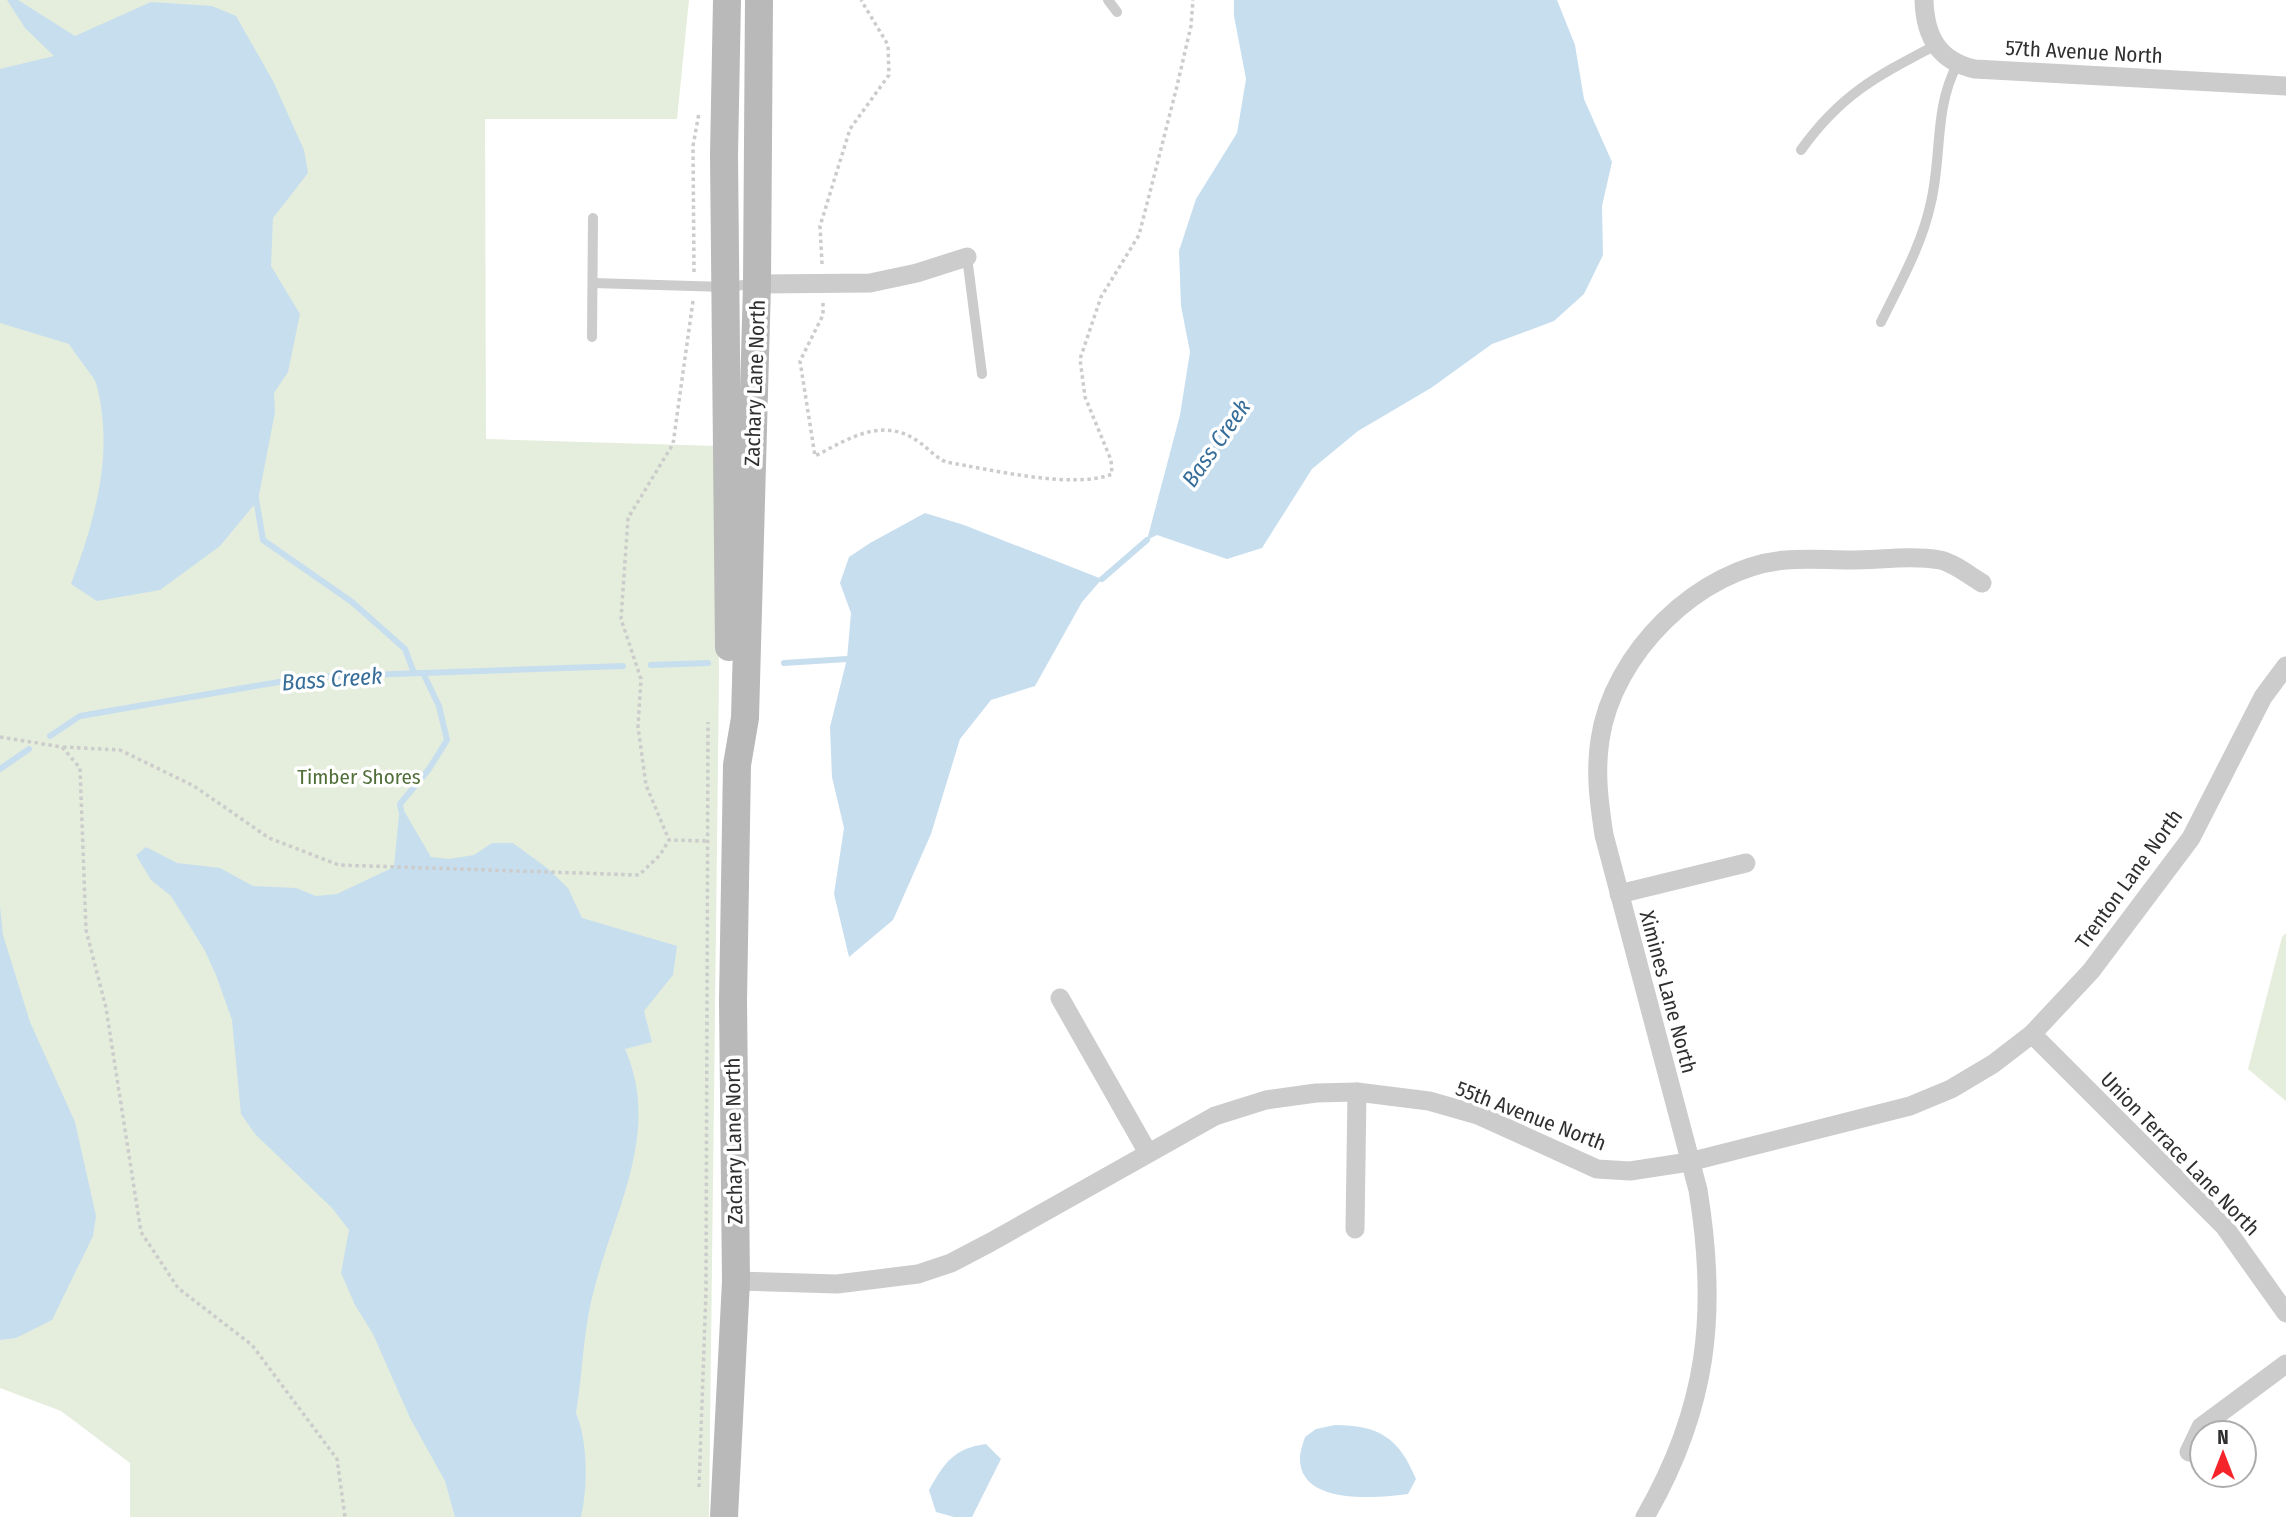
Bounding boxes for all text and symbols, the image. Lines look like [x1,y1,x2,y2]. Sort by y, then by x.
street label: 57th Avenue North [2005,35,2163,69]
street label: Zachary Lane North [739,299,771,467]
water label: Bass Creek [1176,394,1256,492]
water label: Bass Creek [281,662,383,696]
park label: Timber Shores [297,764,421,790]
street label: Trenton Lane North [2070,804,2188,954]
street label: Ximines Lane North [1634,908,1702,1076]
street label: Zachary Lane North [720,1057,748,1225]
street label: Union Terrace Lane North [2095,1067,2265,1241]
street label: 55th Avenue North [1452,1075,1610,1157]
north arrow [2188,1419,2258,1489]
text: N [2217,1426,2229,1449]

